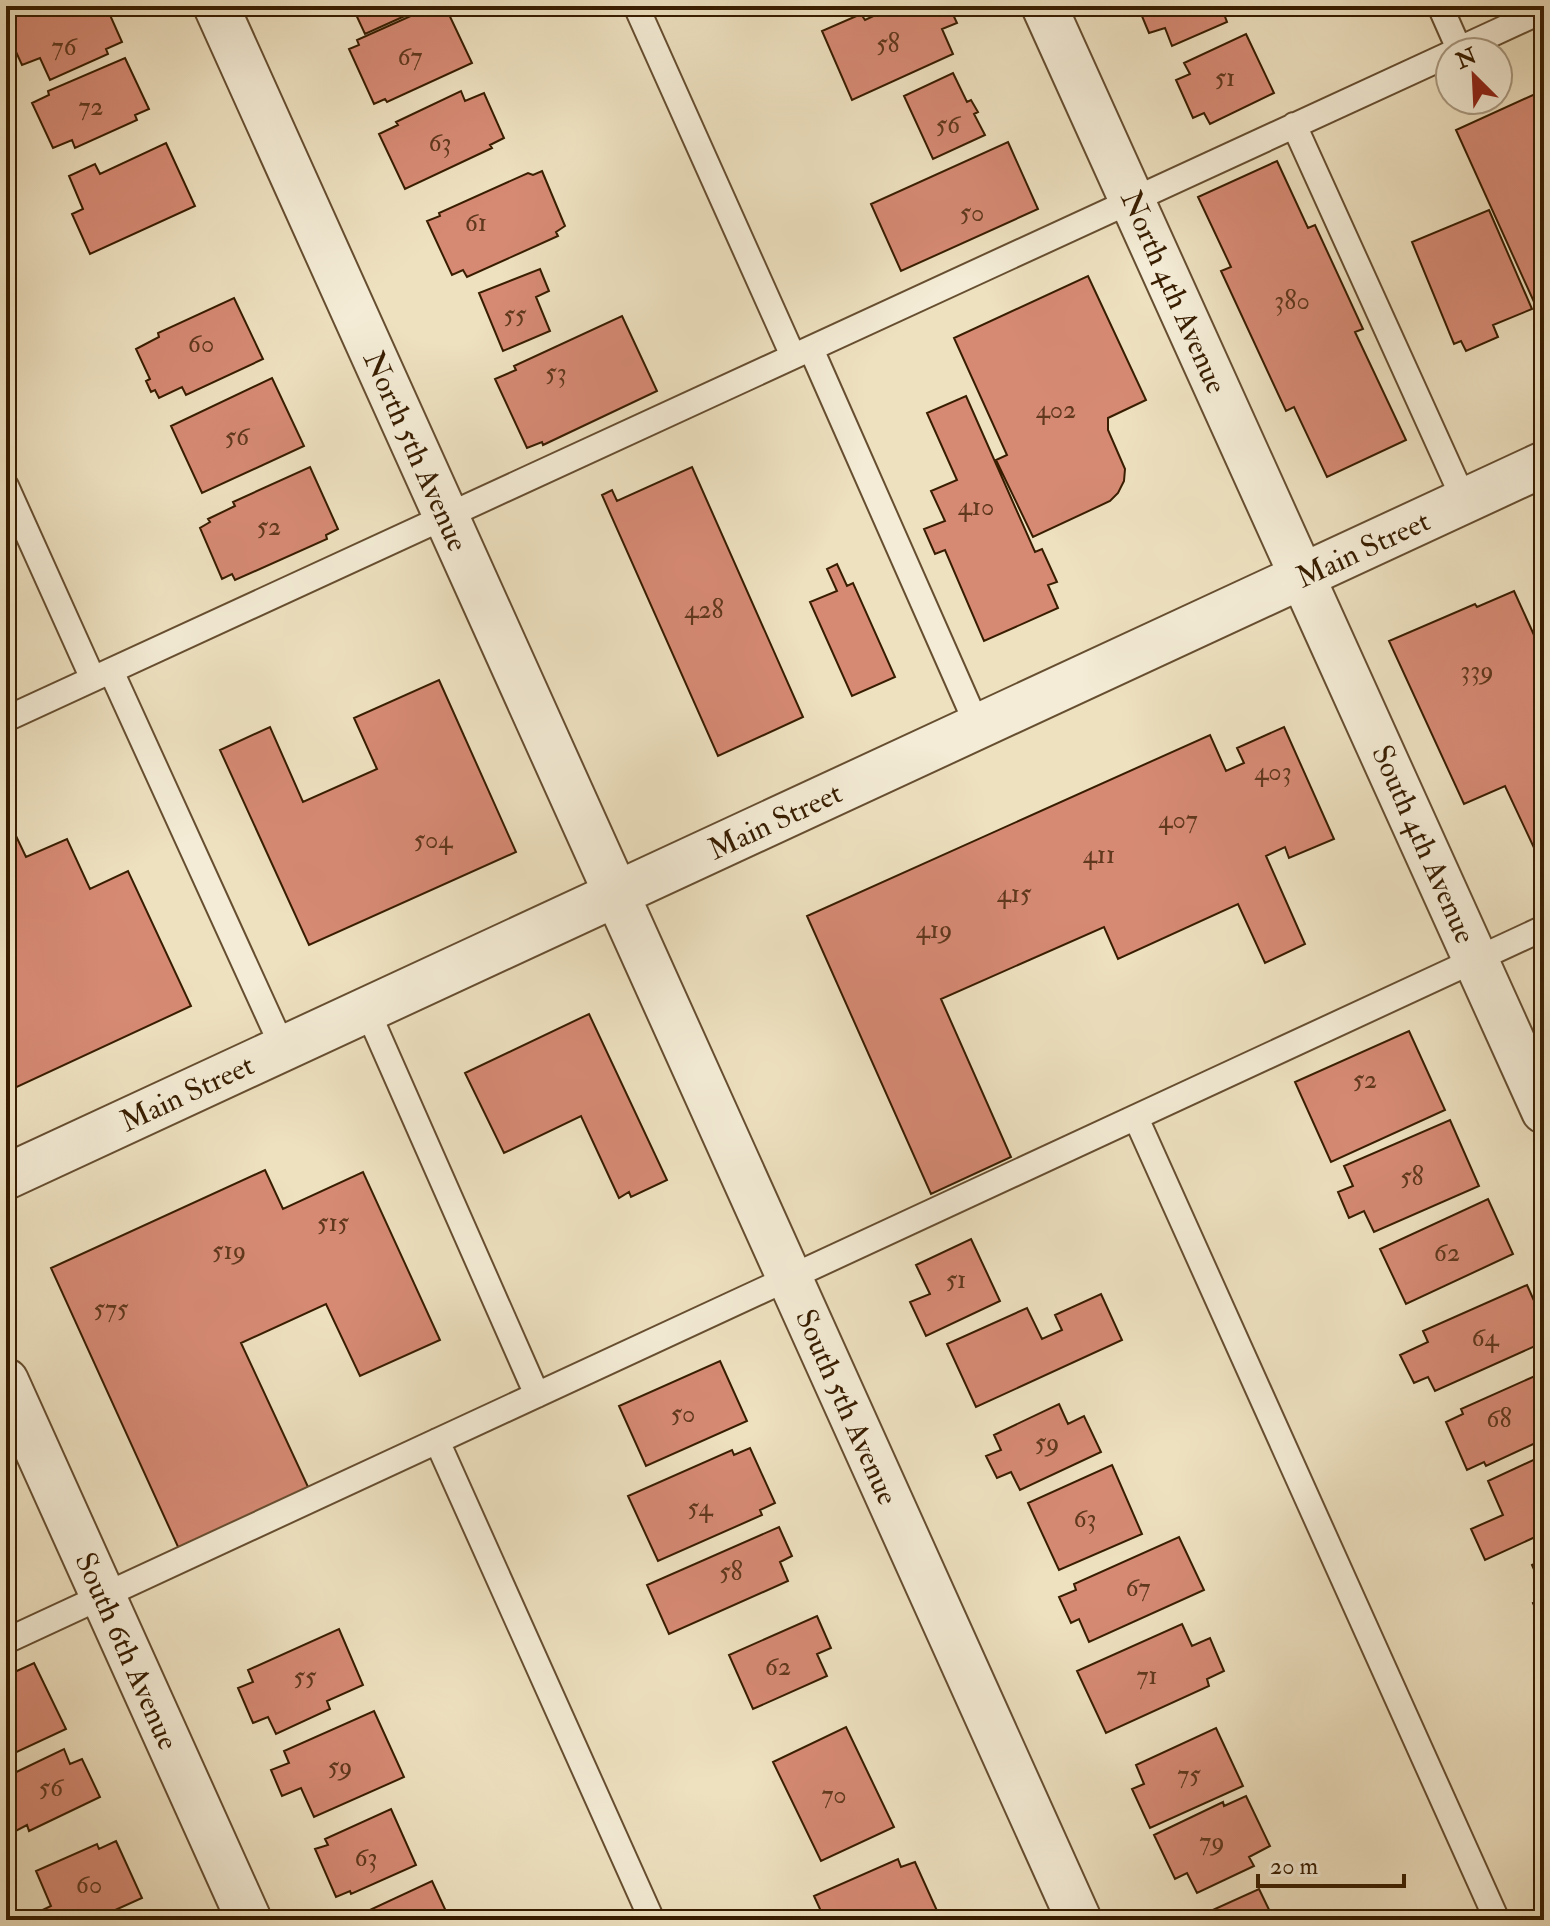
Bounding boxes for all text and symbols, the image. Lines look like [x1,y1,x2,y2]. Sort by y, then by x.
house number: 58 [876,28,900,60]
house number: 76 [51,31,78,63]
north arrow [1434,36,1514,116]
house number: 67 [397,41,423,73]
text: N [1451,42,1481,76]
house number: 51 [1215,62,1235,94]
house number: 72 [78,91,104,123]
house number: 56 [936,109,962,141]
house number: 63 [428,127,452,159]
street label: North 4th Avenue [1112,185,1235,399]
house number: 50 [960,197,984,229]
house number: 61 [465,207,487,239]
house number: 380 [1274,285,1310,317]
house number: 55 [504,299,527,331]
house number: 60 [188,328,214,360]
street label: North 5th Avenue [355,345,476,557]
house number: 53 [545,357,567,389]
house number: 402 [1036,394,1076,426]
house number: 56 [225,421,251,453]
house number: 410 [958,491,994,523]
street label: Main Street [1290,502,1436,596]
house number: 52 [257,511,281,543]
house number: 428 [684,594,724,626]
house number: 339 [1460,655,1494,687]
street label: South 4th Avenue [1363,739,1484,949]
house number: 403 [1254,756,1292,788]
street label: Main Street [702,774,848,868]
house number: 407 [1158,804,1198,836]
house number: 504 [414,824,453,856]
house number: 411 [1083,839,1115,871]
house number: 415 [997,878,1032,910]
house number: 419 [916,914,952,946]
street label: Main Street [114,1046,260,1140]
house number: 52 [1353,1064,1377,1096]
house number: 58 [1400,1161,1424,1193]
house number: 515 [317,1207,350,1239]
house number: 519 [212,1235,246,1267]
house number: 62 [1434,1237,1460,1269]
house number: 51 [946,1264,966,1296]
house number: 575 [94,1293,129,1325]
street label: South 5th Avenue [787,1304,906,1511]
house number: 64 [1471,1322,1500,1354]
house number: 50 [671,1398,695,1430]
house number: 68 [1486,1403,1512,1435]
house number: 59 [1035,1427,1059,1459]
house number: 54 [688,1492,713,1524]
house number: 63 [1073,1503,1097,1535]
street label: South 6th Avenue [67,1547,187,1756]
house number: 58 [719,1556,743,1588]
house number: 67 [1125,1572,1151,1604]
house number: 62 [765,1651,791,1683]
house number: 71 [1136,1660,1158,1692]
house number: 55 [294,1661,317,1693]
house number: 59 [328,1751,352,1783]
house number: 75 [1177,1759,1201,1791]
house number: 56 [39,1772,65,1804]
house number: 70 [821,1779,847,1811]
house number: 79 [1199,1826,1225,1858]
scale bar [1258,1838,1404,1888]
house number: 63 [354,1842,378,1874]
text: 20 m [1270,1851,1319,1882]
house number: 60 [76,1869,102,1901]

